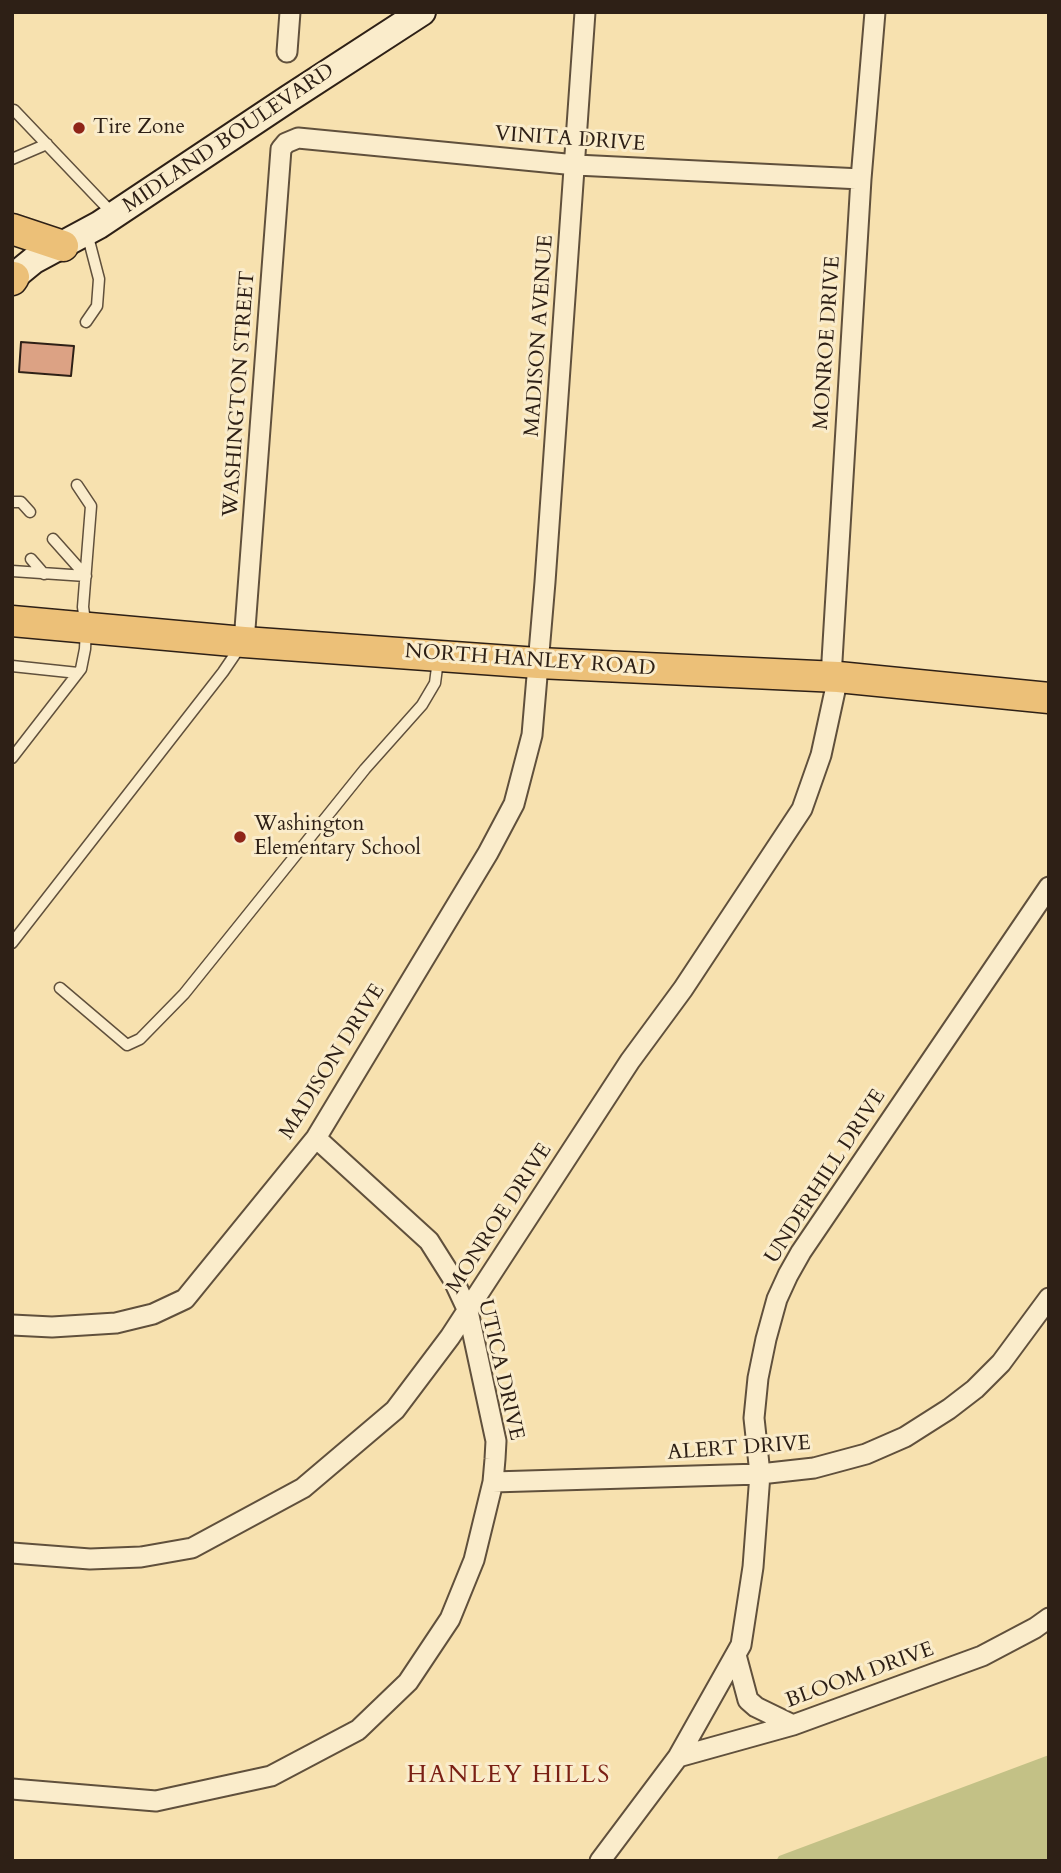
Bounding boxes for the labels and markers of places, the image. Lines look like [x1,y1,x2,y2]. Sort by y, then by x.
place label: Tire Zone [93,115,185,141]
marker: Tire Zone [71,120,87,136]
place label: Washington Elementary School [254,812,421,862]
marker: Washington Elementary School [232,829,248,845]

